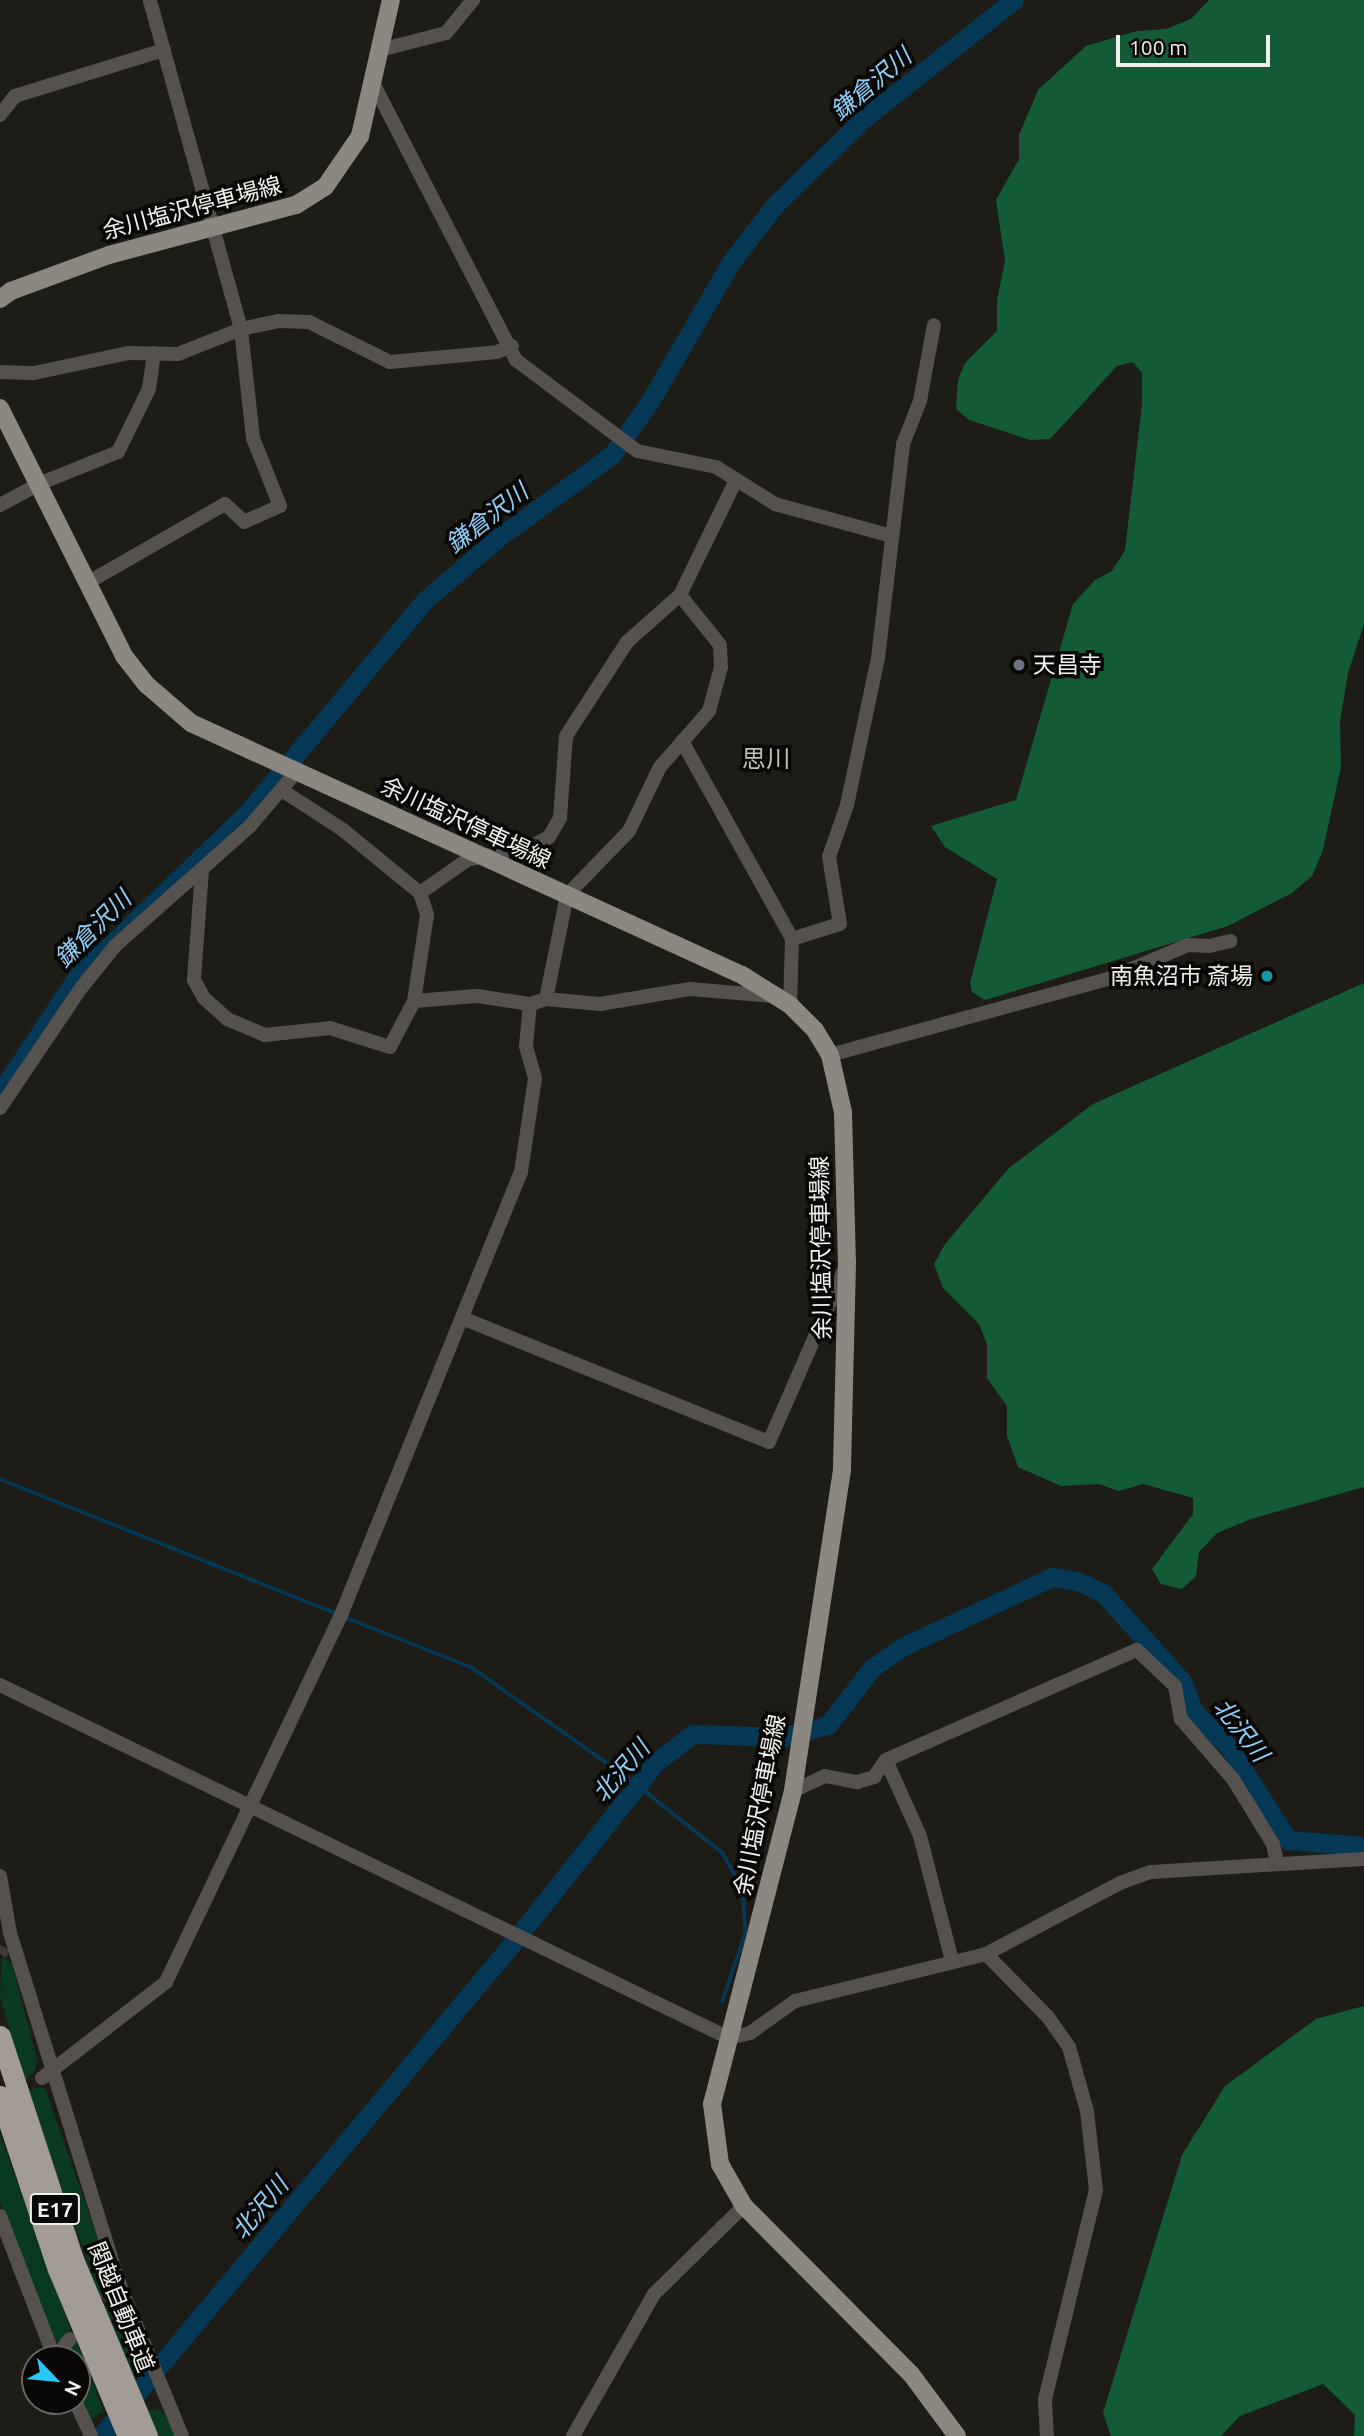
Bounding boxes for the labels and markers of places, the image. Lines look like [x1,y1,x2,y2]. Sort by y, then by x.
place label: 天昌寺 [1033,651,1102,679]
marker: 天昌寺 [1011,657,1027,673]
place label: 南魚沼市 斎場 [1110,962,1253,990]
marker: 南魚沼市 斎場 [1259,968,1275,984]

